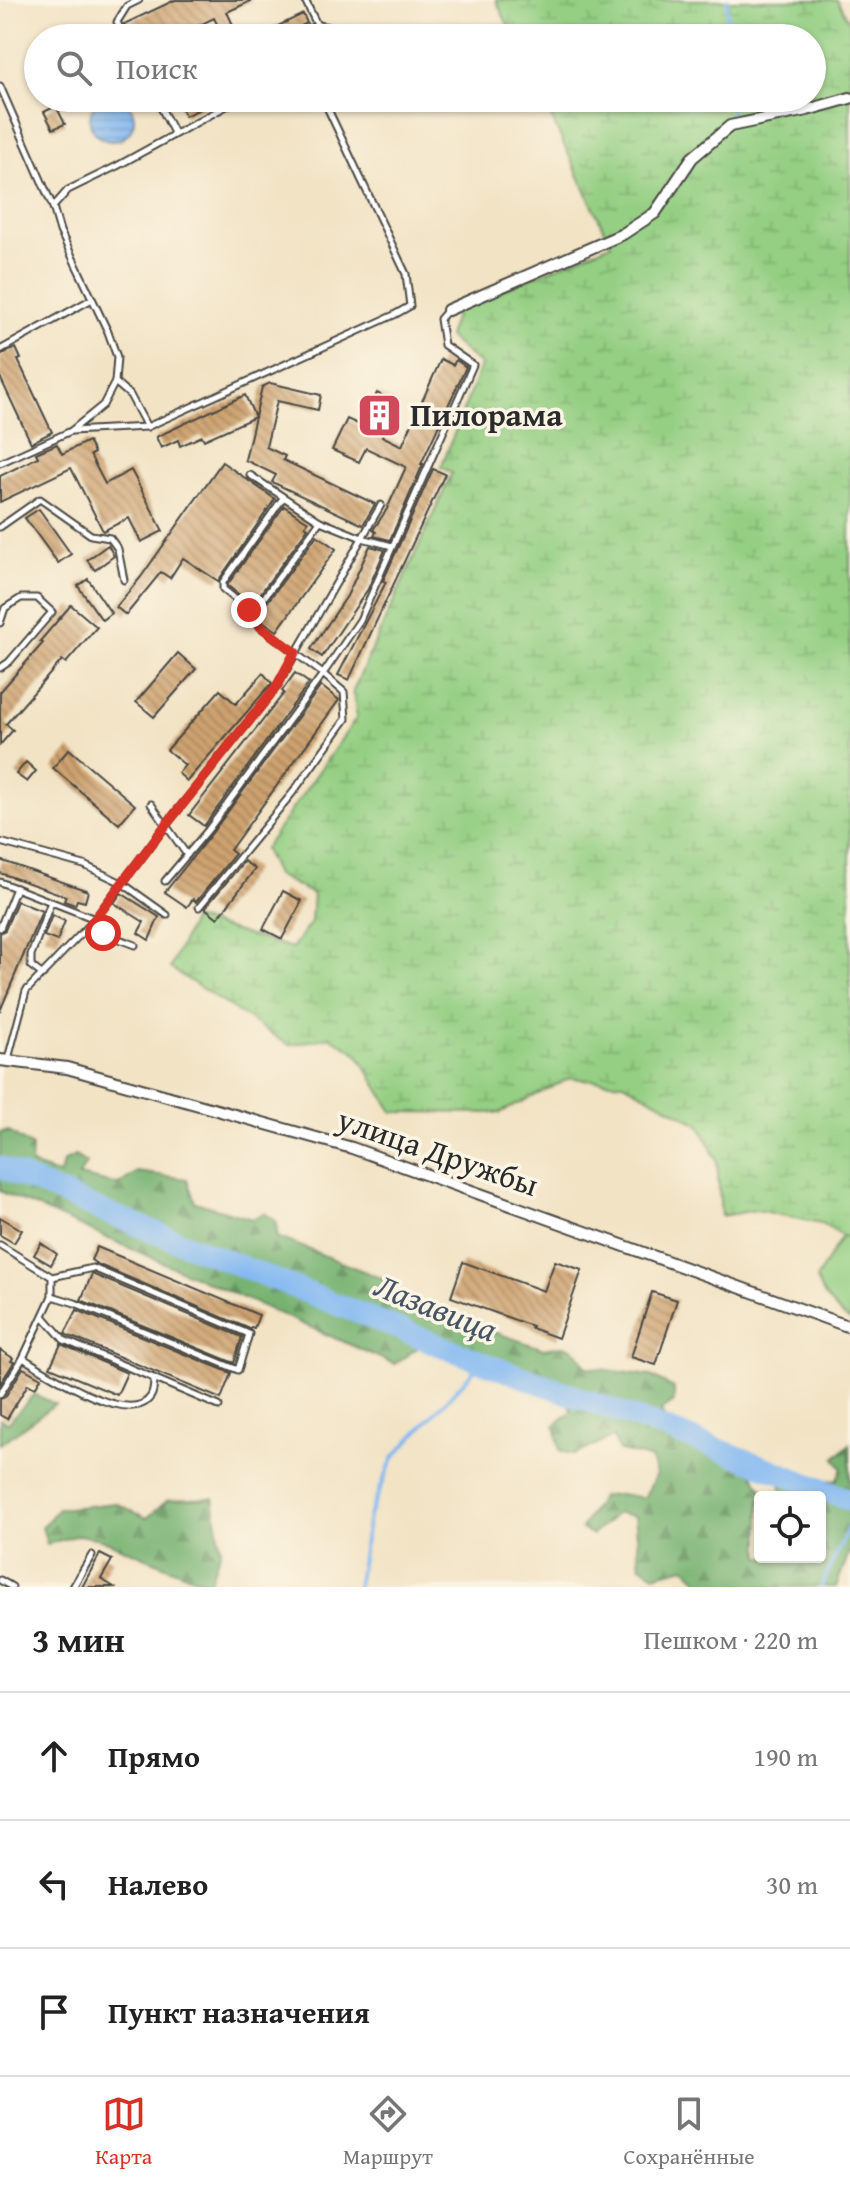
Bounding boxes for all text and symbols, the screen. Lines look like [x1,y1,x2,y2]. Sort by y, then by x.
search box [24,24,826,112]
icon: search [52,46,96,90]
text: Поиск [116,46,198,90]
building icon: Пилорама [355,391,403,439]
place label: Пилорама [410,391,563,438]
route end [231,592,267,628]
route start [85,915,121,951]
street label: улица Дружбы [330,1095,545,1208]
water label: Лазавица [368,1260,505,1353]
map controls [754,1491,826,1563]
button: locate [754,1491,826,1563]
text: 3 мин [32,1615,125,1664]
text: Пешком · 220 m [644,1620,818,1659]
icon: ahead [32,1734,76,1778]
text: Прямо [108,1734,200,1778]
text: 190 m [753,1737,818,1776]
icon: left [32,1862,76,1906]
text: Налево [108,1862,208,1906]
text: 30 m [766,1865,818,1904]
icon: arrive [32,1990,76,2034]
text: Пункт назначения [108,1990,370,2034]
tab: Карта [95,2092,152,2172]
tab: Маршрут [343,2092,433,2172]
tab: Сохранённые [624,2092,755,2172]

